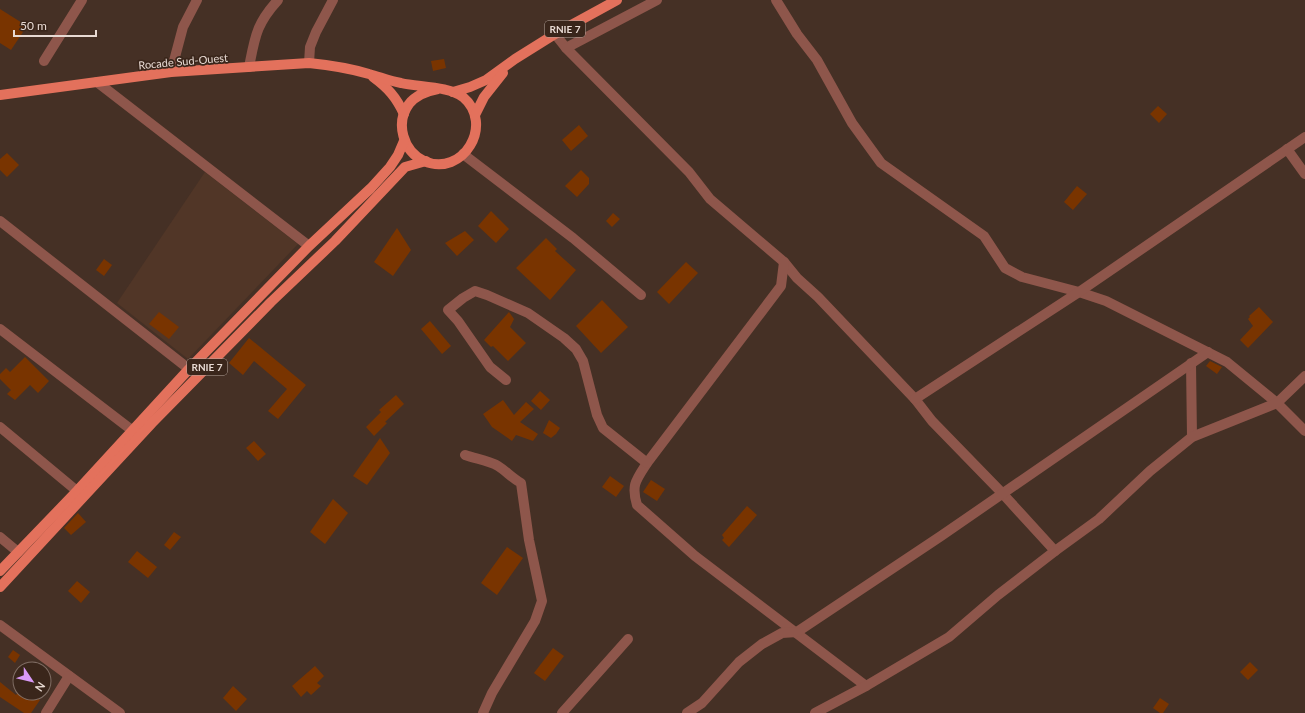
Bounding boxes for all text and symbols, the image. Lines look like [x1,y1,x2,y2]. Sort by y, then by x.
scale bar [14,12,96,38]
text: 50 m [20,18,47,33]
road number: RNIE 7 [545,21,585,37]
street label: Rocade Sud-Ouest [138,51,228,71]
road number: RNIE 7 [187,359,227,375]
north arrow [12,661,52,701]
text: N [33,680,48,694]

